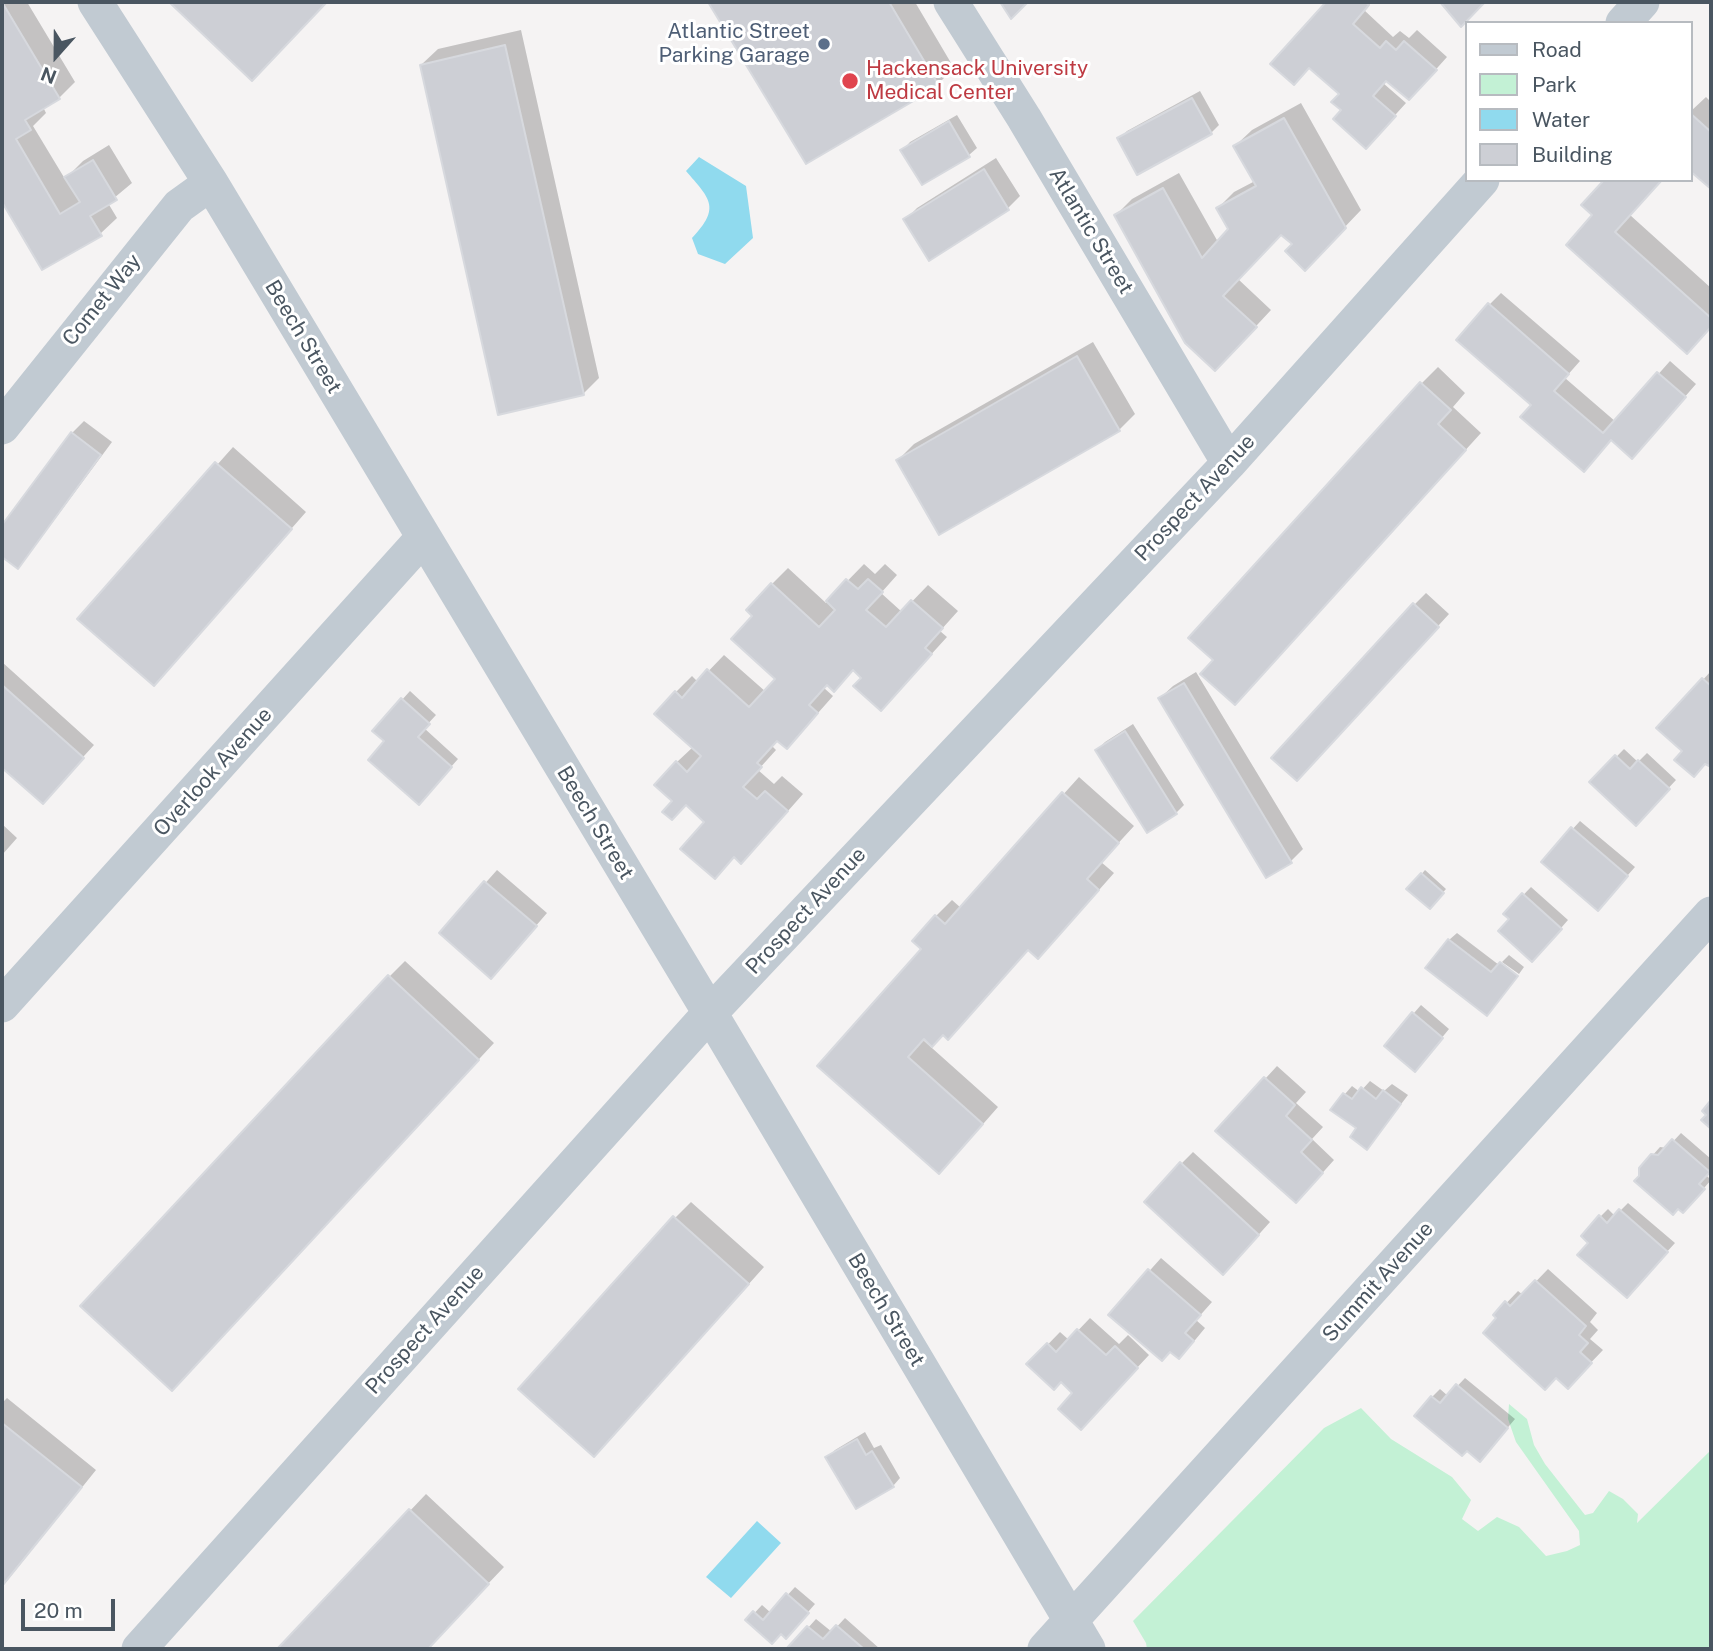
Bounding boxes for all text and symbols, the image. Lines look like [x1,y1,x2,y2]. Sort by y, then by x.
place label: Atlantic Street Parking Garage [659,19,810,69]
north arrow [21,21,91,91]
legend [1464,21,1692,182]
marker: Atlantic Street Parking Garage [816,36,832,52]
text: Road [1532,37,1582,62]
place label: Hackensack University Medical Center [866,56,1088,106]
text: N [38,63,59,89]
marker: Hackensack University Medical Center [840,71,860,91]
text: Park [1532,72,1577,97]
text: Water [1532,107,1590,132]
text: Building [1532,142,1613,167]
street label: Atlantic Street [1043,163,1139,299]
street label: Comet Way [57,249,147,351]
street label: Beech Street [259,276,347,398]
street label: Prospect Avenue [1130,429,1260,567]
street label: Overlook Avenue [149,702,277,842]
street label: Beech Street [551,762,639,884]
street label: Prospect Avenue [741,842,871,980]
street label: Summit Avenue [1317,1217,1439,1347]
street label: Beech Street [842,1249,930,1371]
street label: Prospect Avenue [361,1260,489,1400]
scale bar [24,1584,119,1628]
text: 20 m [34,1598,83,1623]

